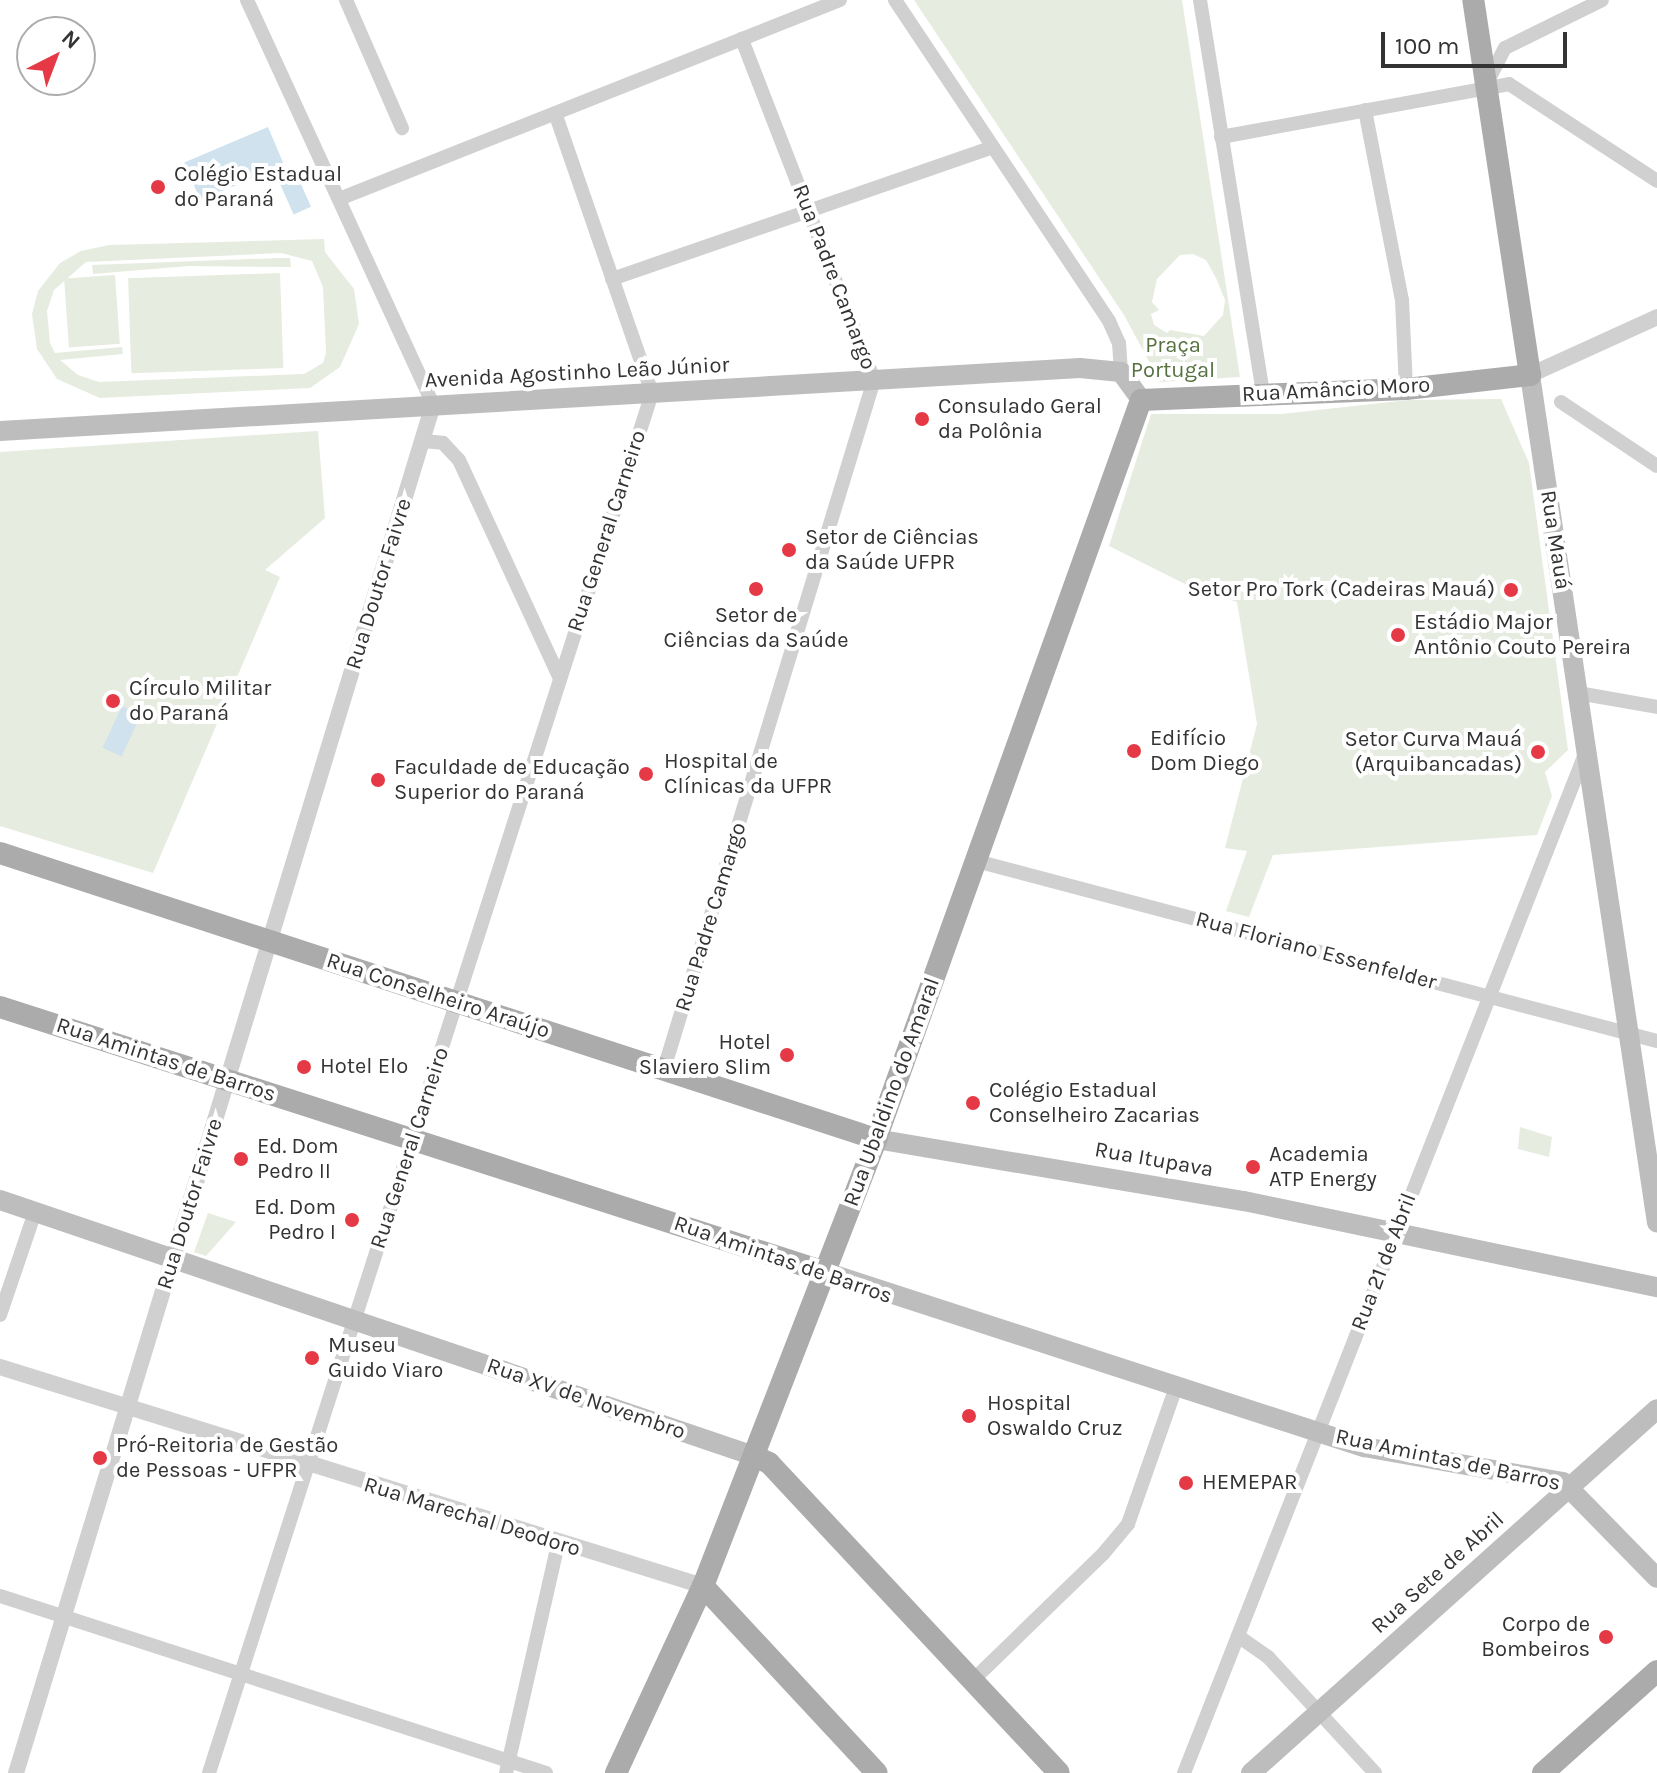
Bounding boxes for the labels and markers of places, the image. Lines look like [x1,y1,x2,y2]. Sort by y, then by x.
place label: Colégio Estadual do Paraná [174,161,342,212]
marker: Colégio Estadual do Paraná [149,178,167,196]
place label: Consulado Geral da Polônia [938,393,1102,444]
marker: Consulado Geral da Polônia [913,410,931,428]
place label: Setor de Ciências da Saúde UFPR [805,524,979,576]
marker: Setor de Ciências da Saúde UFPR [780,541,798,559]
place label: Setor Pro Tork (Cadeiras Mauá) [1188,577,1495,603]
marker: Setor de Ciências da Saúde [747,580,765,598]
marker: Setor Pro Tork (Cadeiras Mauá) [1502,581,1520,599]
place label: Setor de Ciências da Saúde [664,602,848,654]
place label: Estádio Major Antônio Couto Pereira [1414,609,1631,660]
marker: Estádio Major Antônio Couto Pereira [1389,626,1407,644]
place label: Círculo Militar do Paraná [129,675,271,726]
marker: Círculo Militar do Paraná [104,692,122,710]
place label: Edifício Dom Diego [1150,725,1259,776]
place label: Setor Curva Mauá (Arquibancadas) [1345,726,1522,778]
marker: Edifício Dom Diego [1125,742,1143,760]
marker: Setor Curva Mauá (Arquibancadas) [1529,743,1547,761]
place label: Hospital de Clínicas da UFPR [664,748,832,800]
place label: Faculdade de Educação Superior do Paraná [394,754,630,806]
marker: Hospital de Clínicas da UFPR [635,763,657,785]
marker: Faculdade de Educação Superior do Paraná [369,771,387,789]
place label: Hotel Slaviero Slim [639,1029,771,1080]
marker: Hotel Slaviero Slim [778,1046,796,1064]
place label: Hotel Elo [320,1054,408,1080]
marker: Hotel Elo [295,1058,313,1076]
place label: Colégio Estadual Conselheiro Zacarias [989,1077,1200,1128]
marker: Colégio Estadual Conselheiro Zacarias [964,1094,982,1112]
place label: Ed. Dom Pedro II [257,1133,339,1184]
place label: Academia ATP Energy [1269,1141,1377,1192]
marker: Ed. Dom Pedro II [232,1150,250,1168]
marker: Academia ATP Energy [1244,1158,1262,1176]
place label: Ed. Dom Pedro I [254,1194,336,1246]
marker: Ed. Dom Pedro I [343,1211,361,1229]
place label: Museu Guido Viaro [328,1332,443,1384]
marker: Museu Guido Viaro [303,1349,321,1367]
place label: Hospital Oswaldo Cruz [987,1390,1122,1442]
marker: Hospital Oswaldo Cruz [958,1405,980,1427]
place label: Pró-Reitoria de Gestão de Pessoas - UFPR [116,1432,338,1484]
marker: Pró-Reitoria de Gestão de Pessoas - UFPR [91,1449,109,1467]
place label: HEMEPAR [1202,1470,1298,1496]
marker: HEMEPAR [1177,1474,1195,1492]
place label: Corpo de Bombeiros [1481,1611,1590,1662]
marker: Corpo de Bombeiros [1597,1628,1615,1646]

